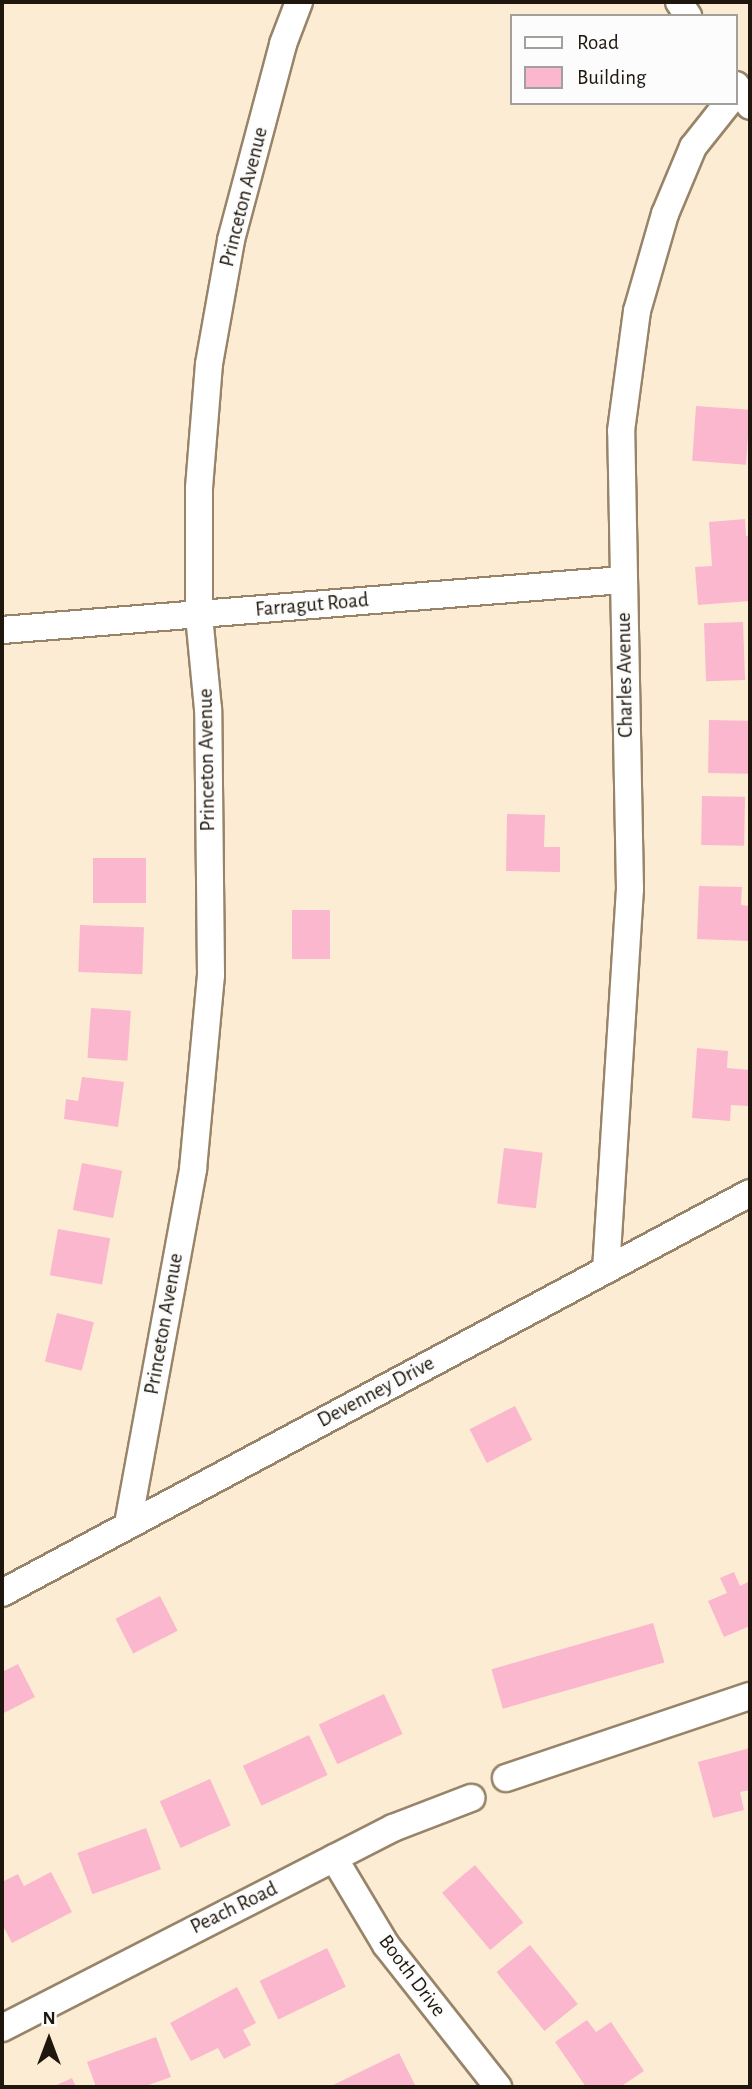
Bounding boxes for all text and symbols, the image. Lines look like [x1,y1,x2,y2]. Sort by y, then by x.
legend [510,14,738,105]
text: Road [577,32,619,53]
text: Building [577,67,646,88]
street label: Princeton Avenue [214,125,274,269]
street label: Farragut Road [254,587,370,623]
street label: Charles Avenue [611,612,639,738]
street label: Princeton Avenue [193,688,221,832]
street label: Princeton Avenue [139,1251,189,1397]
street label: Devenney Drive [313,1351,439,1433]
street label: Peach Road [186,1876,282,1940]
street label: Booth Drive [373,1930,451,2022]
north arrow [14,2005,84,2075]
text: N [42,2009,56,2028]

